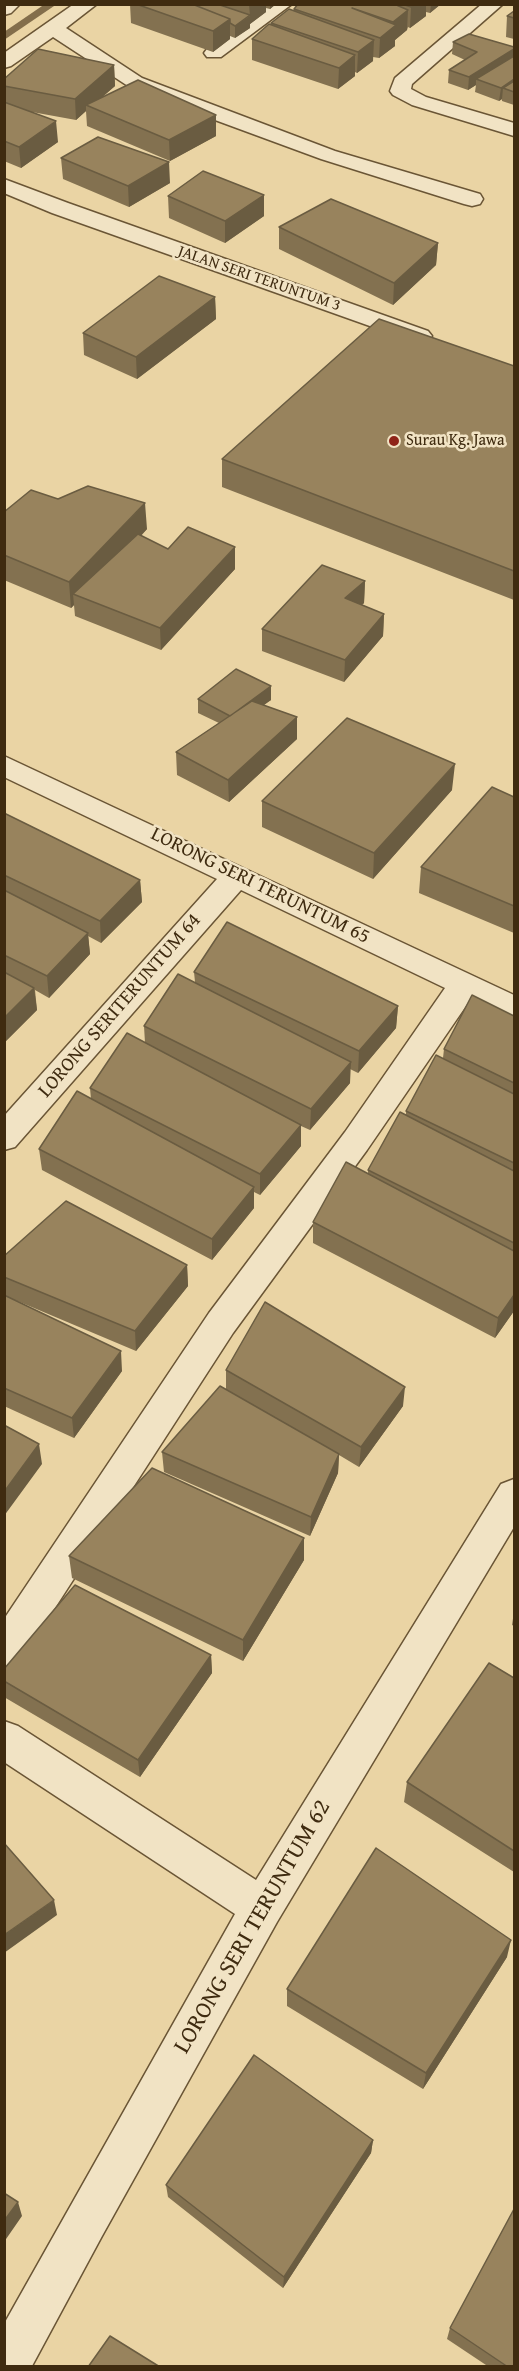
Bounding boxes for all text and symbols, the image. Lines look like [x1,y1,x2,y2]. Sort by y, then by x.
street label: JALAN SERI TERUNTUM 3 [175,242,343,316]
place label: Surau Kg. Jawa [406,431,505,451]
marker: Surau Kg. Jawa [387,434,401,448]
street label: LORONG SERI TERUNTUM 65 [147,823,373,949]
street label: LORONG SERITERUNTUM 64 [34,909,206,1103]
street label: LORONG SERI TERUNTUM 62 [168,1795,338,2059]

